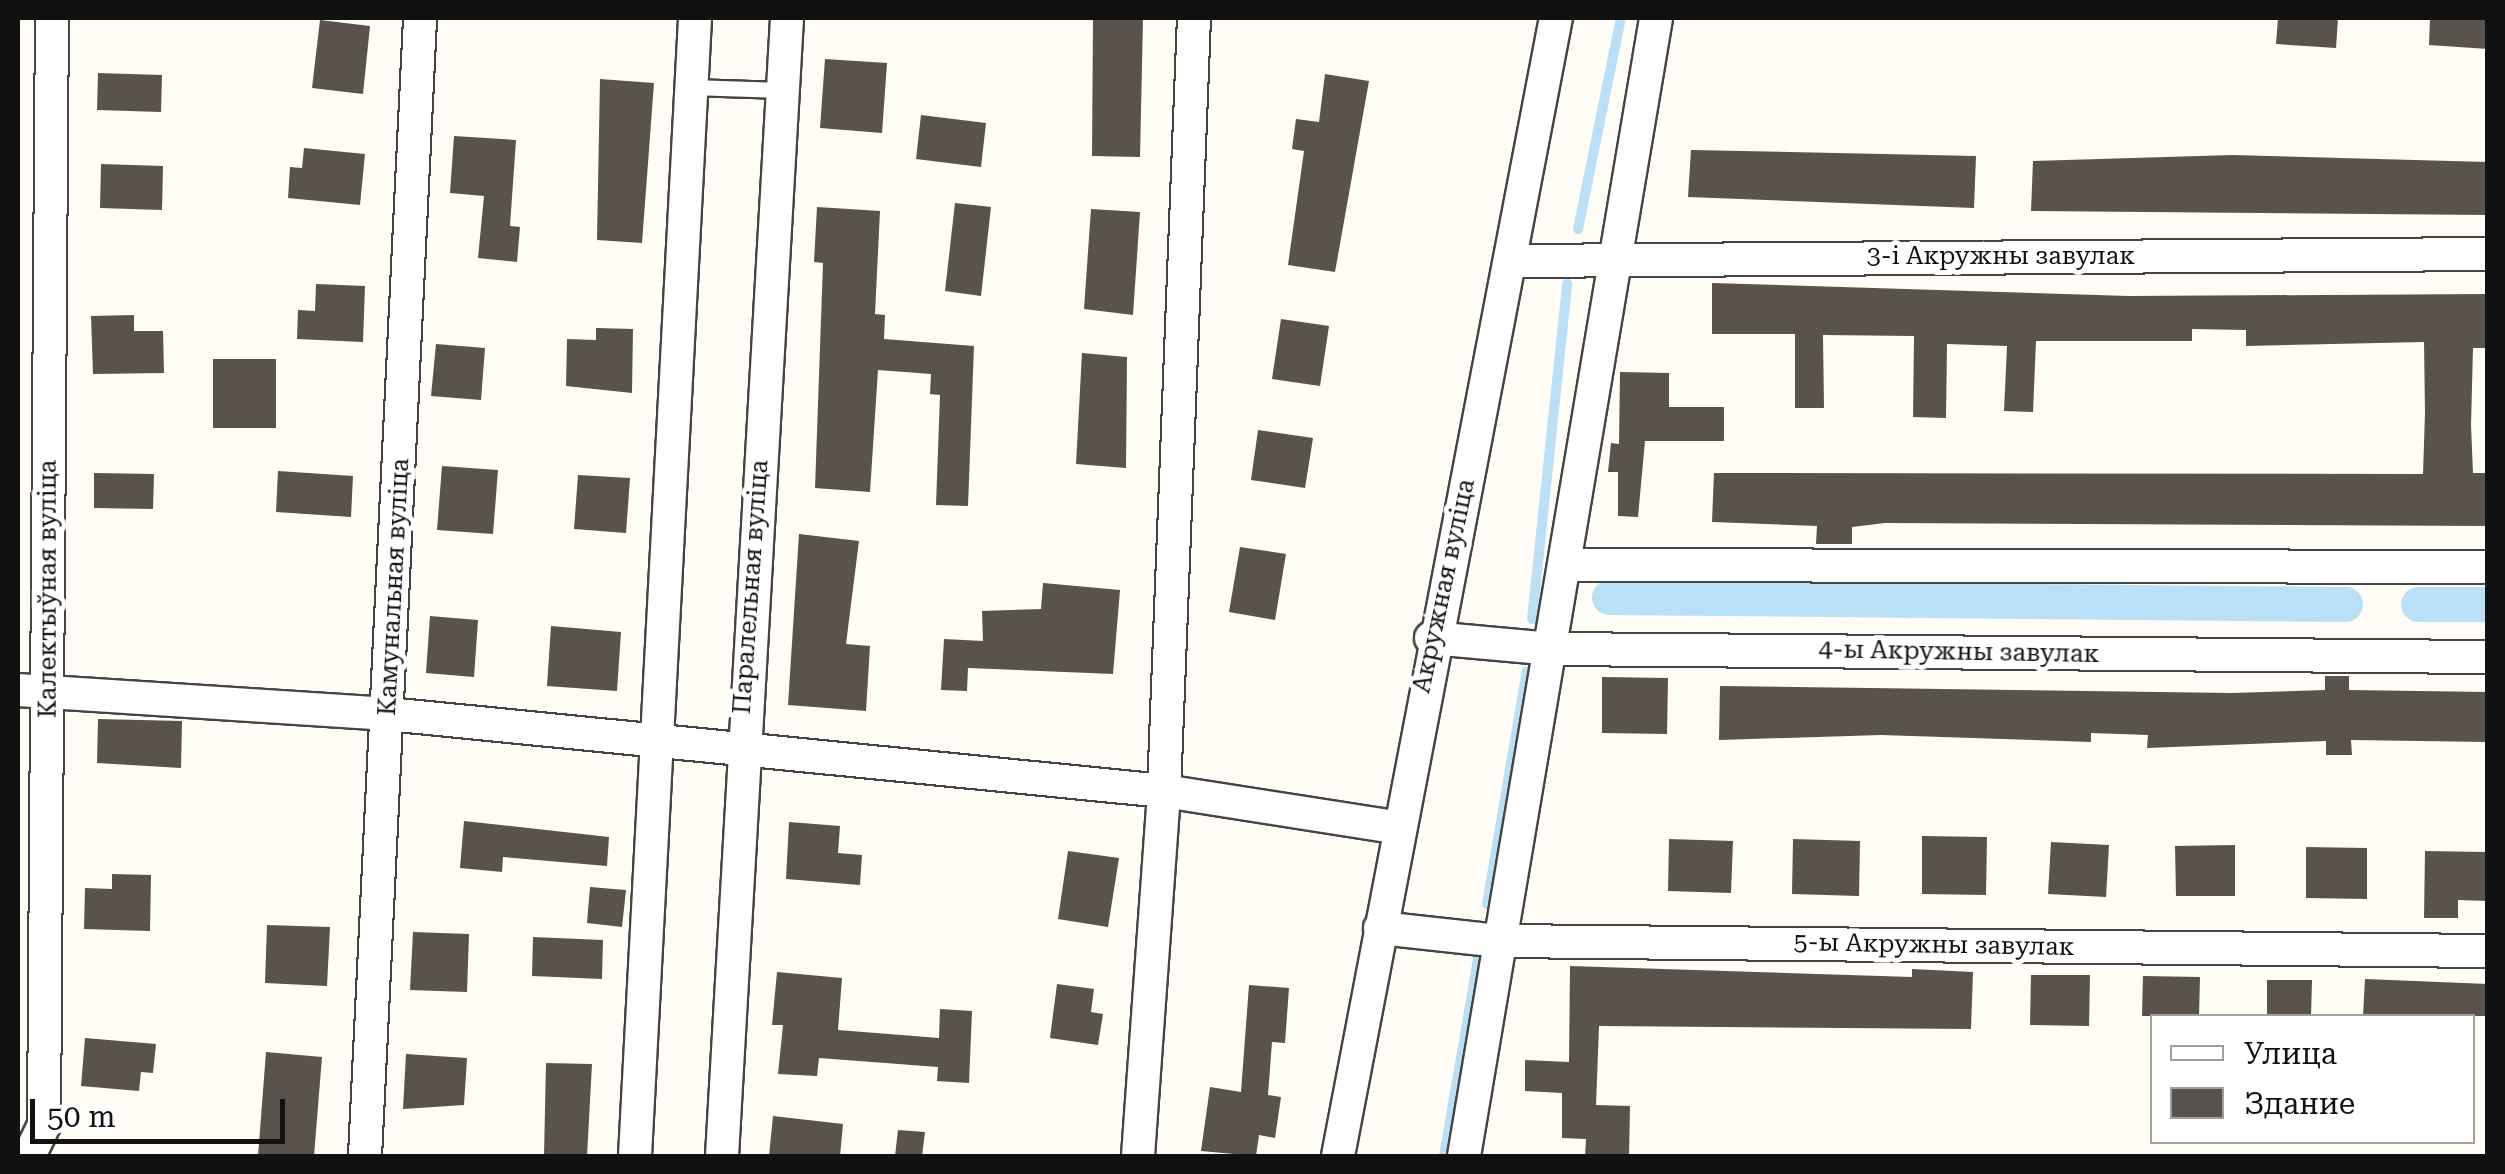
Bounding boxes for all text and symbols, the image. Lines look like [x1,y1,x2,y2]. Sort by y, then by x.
street label: 3-і Акружны завулак [1867,241,2135,271]
street label: Камунальная вуліца [372,457,416,717]
street label: Паралельная вуліца [727,459,775,715]
street label: Калектыўная вуліца [33,460,63,718]
street label: Акружная вуліца [1407,476,1481,696]
street label: 4-ы Акружны завулак [1818,635,2100,669]
street label: 5-ы Акружны завулак [1793,928,2075,962]
legend [2150,1014,2475,1144]
text: Улица [2244,1036,2337,1071]
scale bar [35,1079,290,1141]
text: Здание [2244,1086,2355,1121]
text: 50 m [47,1099,116,1134]

